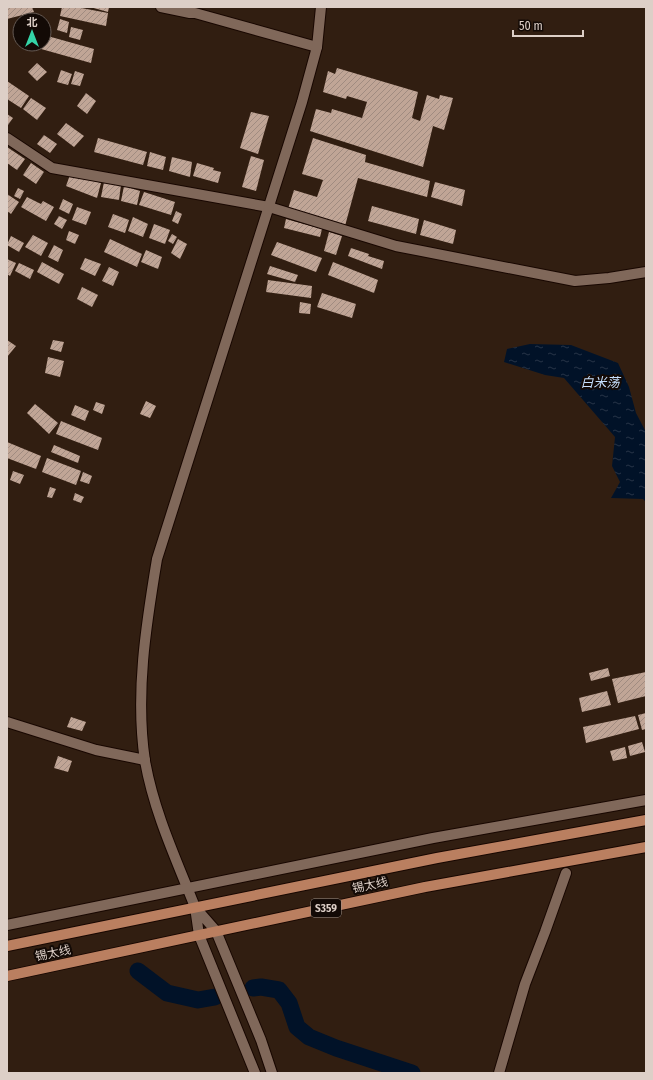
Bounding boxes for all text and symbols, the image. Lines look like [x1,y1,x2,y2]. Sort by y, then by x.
north arrow [12,12,52,52]
scale bar [513,12,583,38]
text: 北 [27,16,38,29]
text: 50 m [519,19,543,33]
water label: 白米荡 [580,375,621,390]
street label: 锡太线 [351,874,389,896]
road number: S359 [311,899,341,917]
street label: 锡太线 [34,942,72,964]

